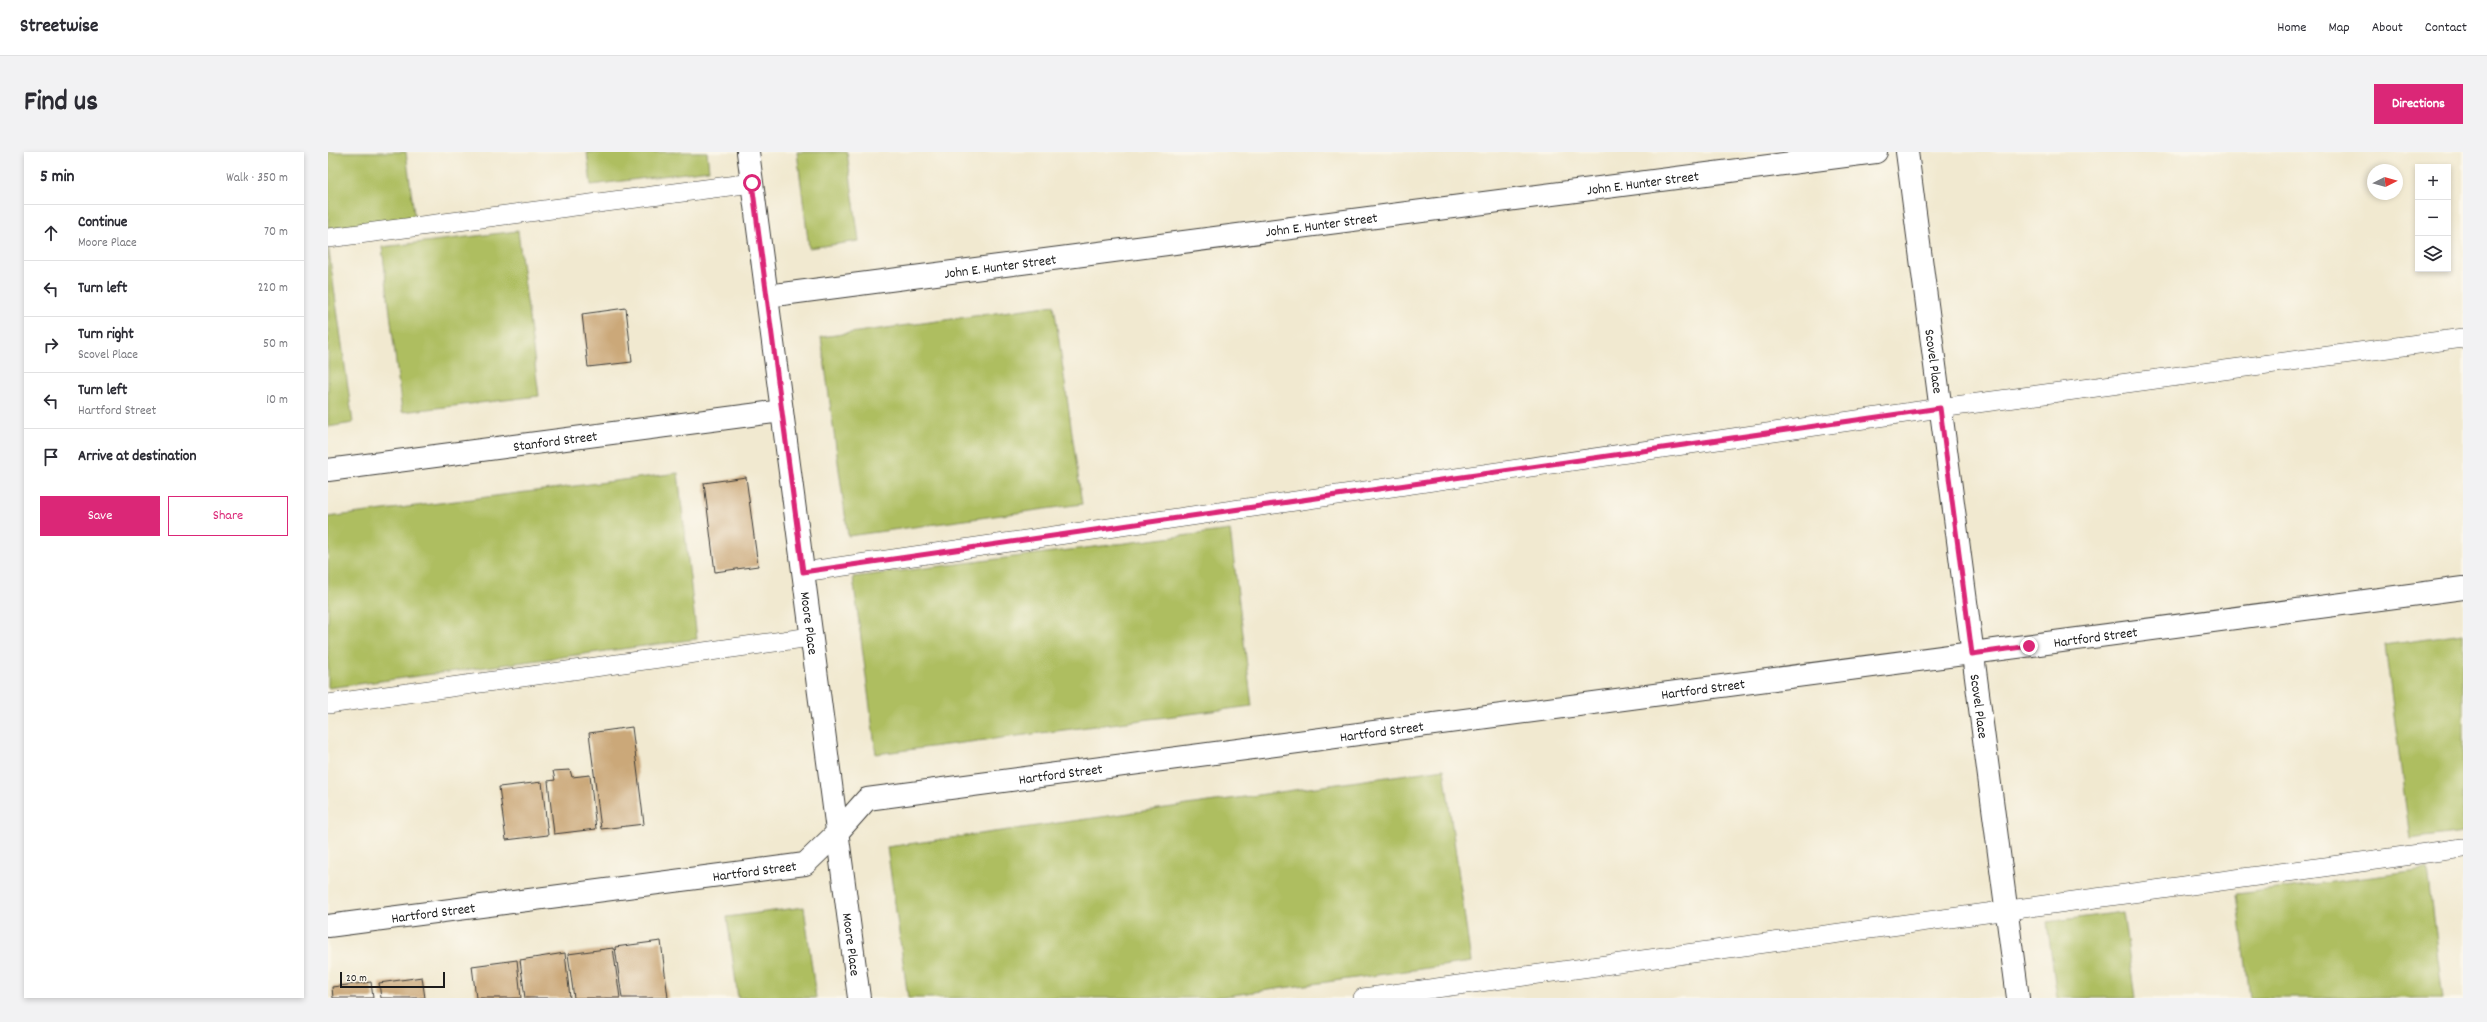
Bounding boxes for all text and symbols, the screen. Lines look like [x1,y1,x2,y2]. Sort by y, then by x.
text: Streetwise [20,14,98,41]
text: Home [2277,18,2306,38]
text: Map [2328,18,2350,38]
text: About [2372,18,2403,38]
text: Contact [2425,18,2467,38]
text: Find us [24,84,98,124]
button: Directions [2374,84,2463,124]
north arrow [2367,164,2403,200]
map controls [2415,164,2451,272]
button: + [2415,164,2451,200]
text: 5 min [40,166,74,190]
street label: John E. Hunter Street [1586,167,1700,201]
text: Walk · 350 m [226,169,288,188]
route start [743,174,761,192]
button: − [2415,200,2451,236]
street label: John E. Hunter Street [1264,209,1379,243]
text: Continue [78,212,127,234]
icon: ahead [40,222,62,244]
text: 70 m [264,223,288,242]
text: Moore Place [78,234,137,253]
button: layers [2415,236,2451,272]
street label: John E. Hunter Street [943,251,1058,285]
icon: left [40,278,62,300]
text: Turn left [78,278,127,300]
text: 220 m [258,279,288,298]
text: Turn right [78,324,134,346]
street label: Scovel Place [1918,328,1947,395]
icon: right [40,334,62,356]
text: 50 m [263,335,288,354]
text: Scovel Place [78,346,138,365]
text: Turn left [78,380,127,402]
icon: left [40,390,62,412]
text: 10 m [266,391,288,410]
text: Hartford Street [78,402,156,421]
street label: Stanford Street [512,427,599,458]
icon: arrive [40,446,62,468]
text: Arrive at destination [78,446,196,468]
button: Save [40,496,160,536]
button: Share [168,496,288,536]
street label: Moore Place [794,591,822,656]
street label: Hartford Street [2053,623,2139,654]
route end [2020,637,2038,655]
street label: Scovel Place [1964,673,1992,740]
street label: Hartford Street [1660,675,1746,706]
street label: Hartford Street [1339,718,1425,748]
street label: Hartford Street [1018,760,1104,791]
street label: Hartford Street [712,857,798,888]
street label: Hartford Street [390,899,476,930]
street label: Moore Place [836,912,864,977]
scale bar [340,970,445,989]
text: 20 m [346,971,367,987]

